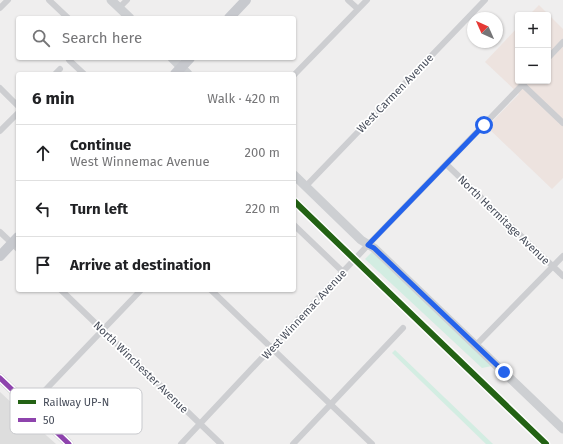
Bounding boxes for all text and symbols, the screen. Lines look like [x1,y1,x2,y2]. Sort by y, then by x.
north arrow [467,12,503,48]
map controls [515,12,551,84]
button: + [515,12,551,48]
search box [16,16,296,60]
icon: search [30,27,52,49]
text: Search here [62,29,142,47]
button: − [515,48,551,84]
street label: West Carmen Avenue [354,51,436,135]
text: 6 min [32,88,75,109]
text: Walk · 420 m [207,91,280,106]
route start [475,116,493,134]
text: Continue [70,136,131,154]
icon: ahead [32,142,54,164]
text: 200 m [244,145,280,160]
text: West Winnemac Avenue [70,154,210,169]
street label: North Hermitage Avenue [455,173,552,268]
icon: left [32,198,54,220]
text: Turn left [70,200,128,218]
text: 220 m [245,201,280,216]
icon: arrive [32,254,54,276]
text: Arrive at destination [70,256,211,274]
street label: West Winnemac Avenue [259,267,349,362]
street label: North Winchester Avenue [91,319,191,416]
route end [495,363,513,381]
legend [10,388,142,434]
text: Railway UP-N [43,396,109,409]
text: 50 [43,414,55,427]

